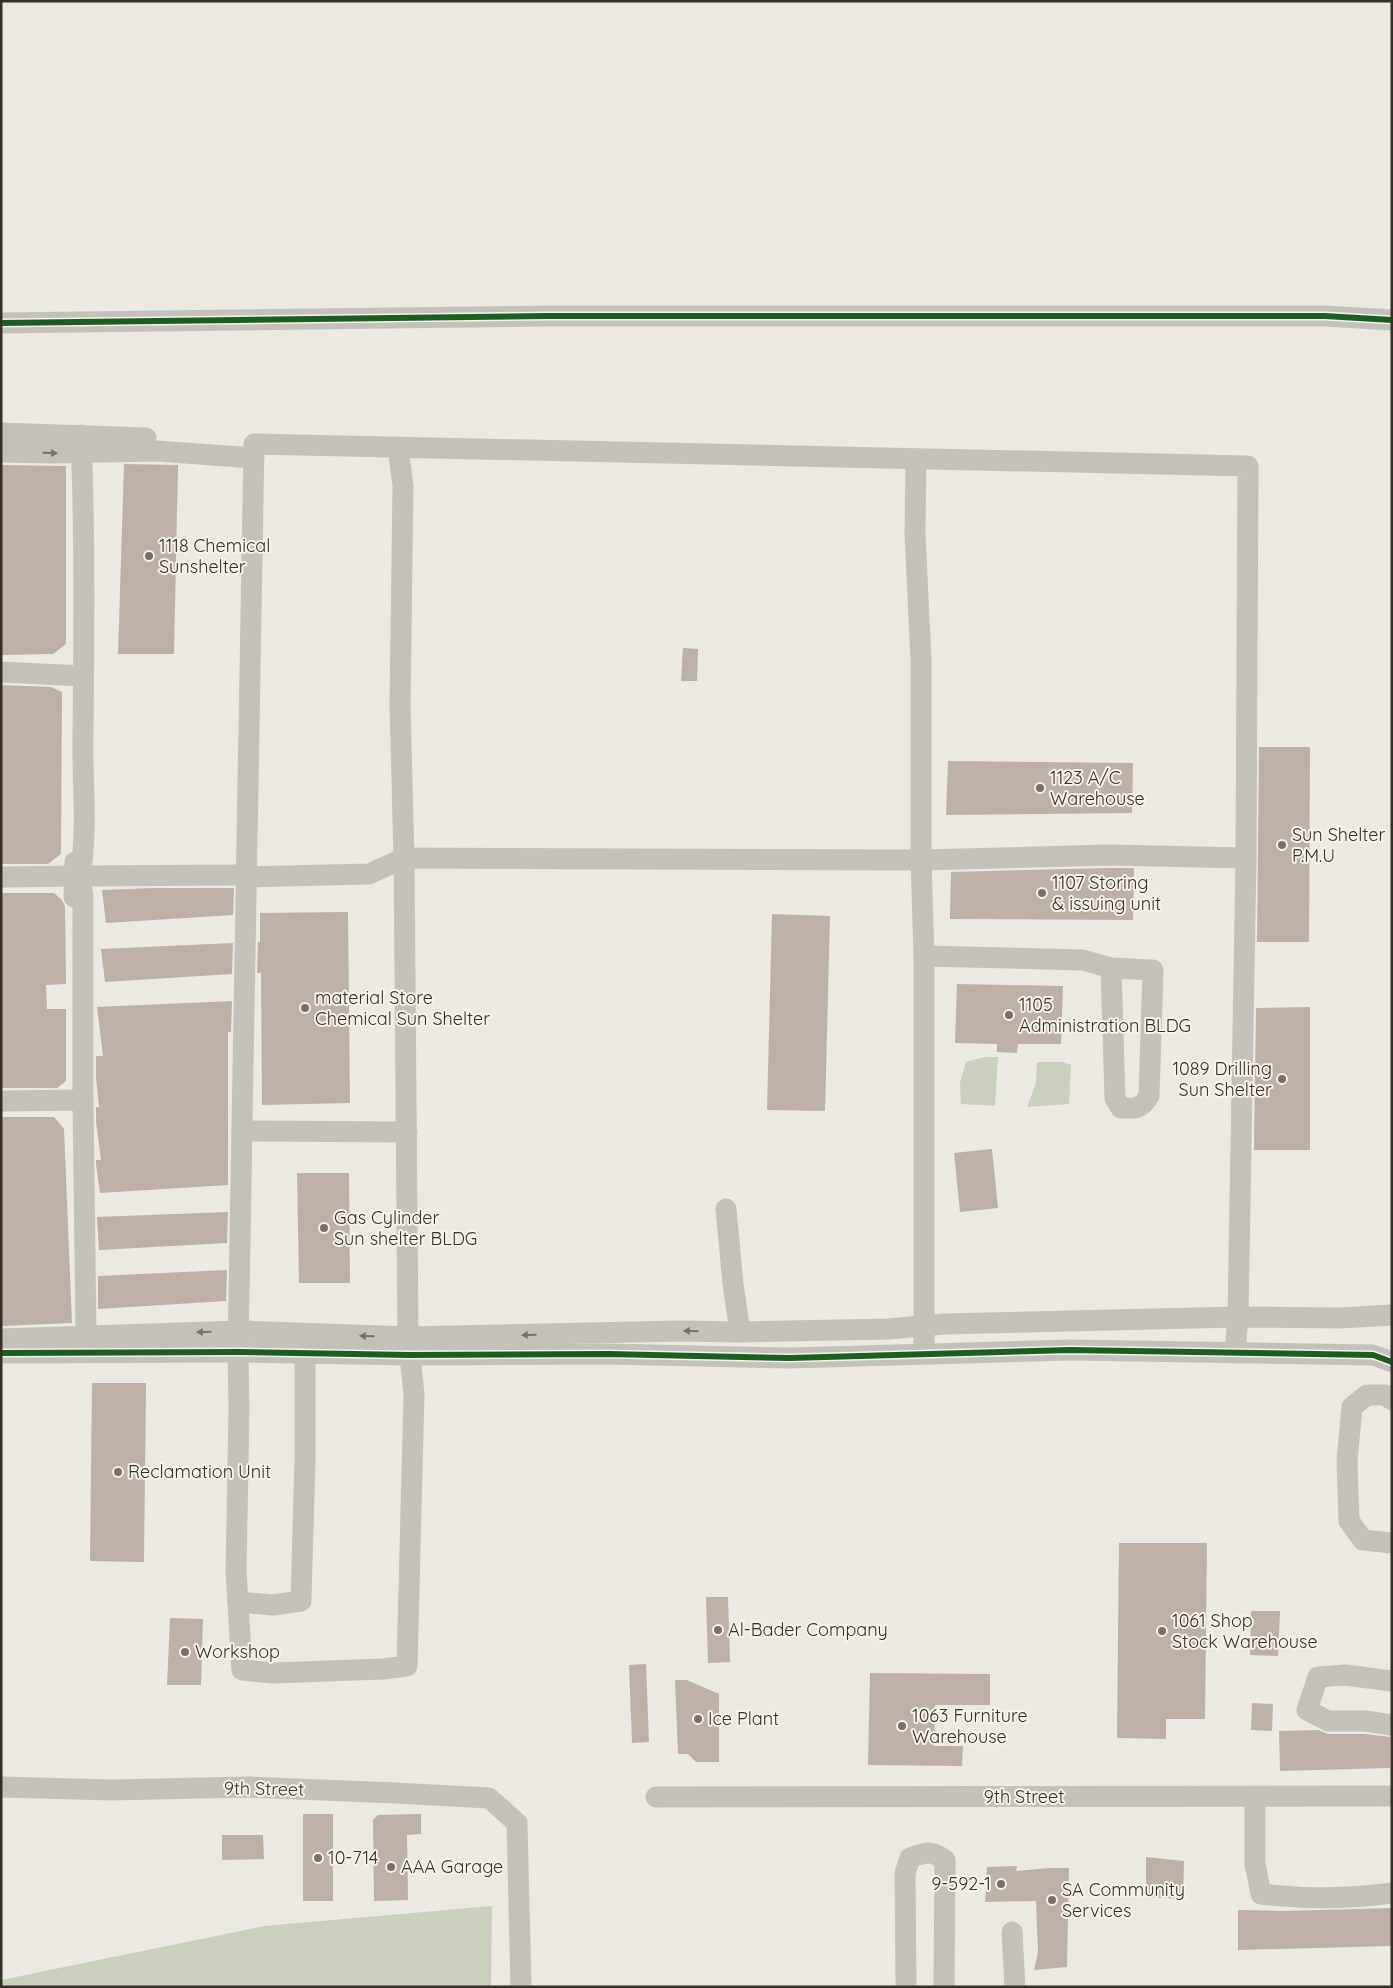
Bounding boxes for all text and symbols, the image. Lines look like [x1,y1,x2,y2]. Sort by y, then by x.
one-way arrow [42,449,58,457]
place label: 1118 Chemical Sunshelter [159,534,270,578]
marker: 1118 Chemical Sunshelter [143,550,155,562]
place label: 1123 A/C Warehouse [1050,766,1145,810]
marker: 1123 A/C Warehouse [1034,782,1046,794]
place label: Sun Shelter P.M.U [1292,823,1385,867]
marker: Sun Shelter P.M.U [1276,839,1288,851]
place label: 1107 Storing & issuing unit [1052,871,1161,915]
marker: 1107 Storing & issuing unit [1036,887,1048,899]
place label: material Store Chemical Sun Shelter [315,986,490,1030]
place label: 1105 Administration BLDG [1019,993,1191,1037]
marker: material Store Chemical Sun Shelter [299,1002,311,1014]
marker: 1105 Administration BLDG [1003,1009,1015,1021]
place label: 1089 Drilling Sun Shelter [1172,1057,1272,1101]
marker: 1089 Drilling Sun Shelter [1276,1073,1288,1085]
place label: Gas Cylinder Sun shelter BLDG [334,1206,477,1250]
marker: Gas Cylinder Sun shelter BLDG [318,1222,330,1234]
one-way arrow [683,1327,699,1335]
one-way arrow [196,1328,212,1336]
one-way arrow [358,1331,374,1339]
one-way arrow [521,1331,537,1339]
place label: Reclamation Unit [128,1460,271,1483]
marker: Reclamation Unit [112,1466,124,1478]
place label: 1061 Shop Stock Warehouse [1172,1609,1318,1653]
place label: Al-Bader Company [728,1618,888,1641]
marker: Al-Bader Company [712,1624,724,1636]
marker: 1061 Shop Stock Warehouse [1156,1625,1168,1637]
place label: Workshop [195,1640,280,1663]
marker: Workshop [179,1646,191,1658]
place label: 1063 Furniture Warehouse [912,1704,1028,1748]
place label: Ice Plant [708,1707,779,1730]
marker: Ice Plant [692,1713,704,1725]
marker: 1063 Furniture Warehouse [896,1720,908,1732]
street label: 9th Street [224,1776,304,1801]
street label: 9th Street [984,1785,1064,1808]
place label: 10-714 [328,1846,378,1869]
marker: 10-714 [312,1852,324,1864]
place label: AAA Garage [401,1855,503,1878]
marker: AAA Garage [385,1861,397,1873]
place label: 9-592-1 [931,1872,991,1895]
marker: 9-592-1 [995,1878,1007,1890]
place label: SA Community Services [1062,1878,1185,1922]
marker: SA Community Services [1046,1894,1058,1906]

